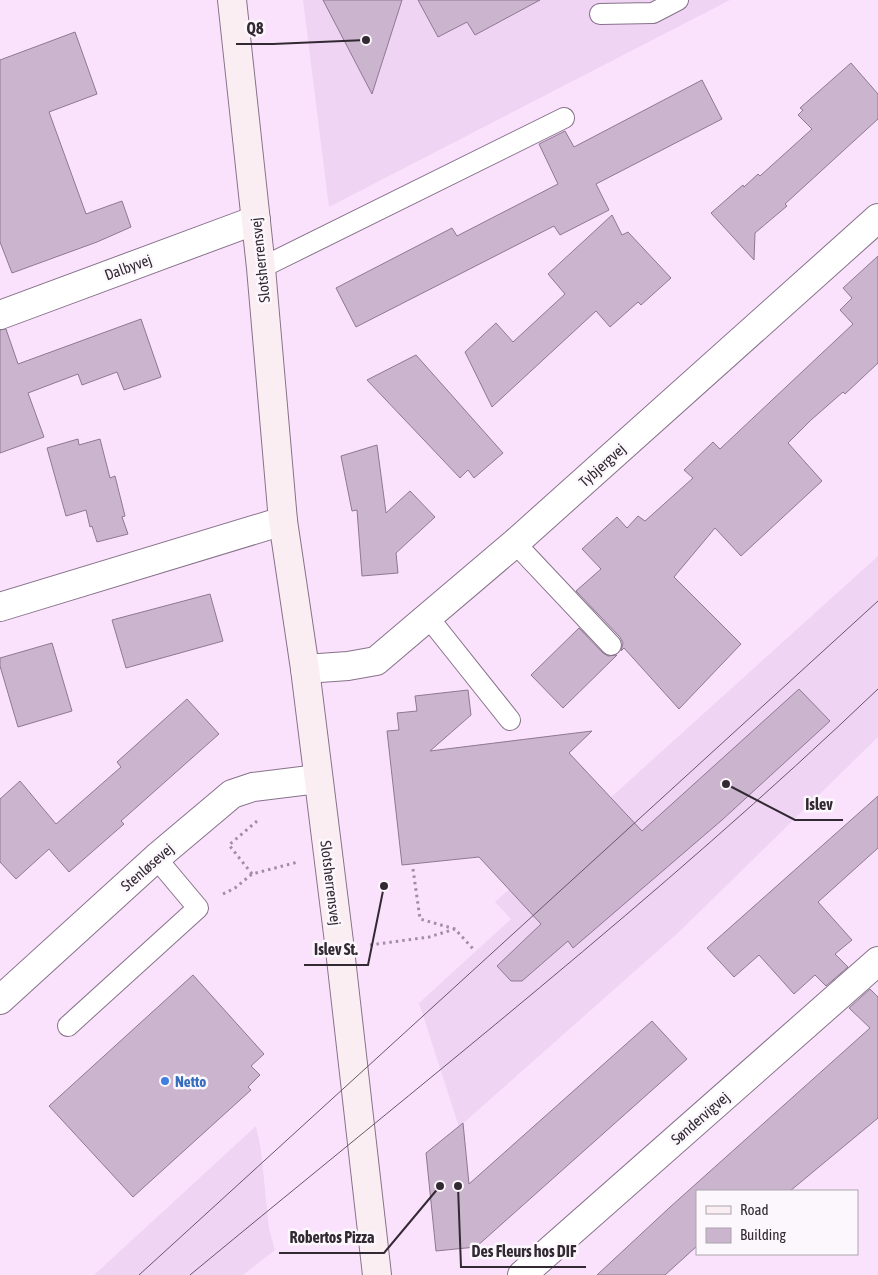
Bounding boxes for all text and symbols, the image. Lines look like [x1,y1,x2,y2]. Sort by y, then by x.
callout: Q8 [236,13,273,44]
text: Q8 [247,19,264,37]
street label: Slotsherrensvej [247,217,273,303]
street label: Dalbyvej [102,251,154,283]
street label: Tybjergvej [575,440,629,490]
callout: Islev [795,789,843,820]
text: Islev [805,795,833,813]
street label: Stenløsevej [117,840,177,894]
street label: Slotsherrensvej [317,840,345,926]
callout: Islev St. [304,934,368,965]
text: Islev St. [314,940,358,958]
place label: Netto [175,1073,206,1090]
marker: Netto [159,1075,171,1087]
street label: Søndervigvej [668,1088,732,1148]
legend [696,1190,858,1255]
text: Road [740,1201,769,1218]
callout: Robertos Pizza [279,1222,384,1253]
text: Building [740,1226,786,1243]
text: Robertos Pizza [289,1228,375,1246]
callout: Des Fleurs hos DIF [461,1236,586,1267]
text: Des Fleurs hos DIF [472,1242,577,1260]

